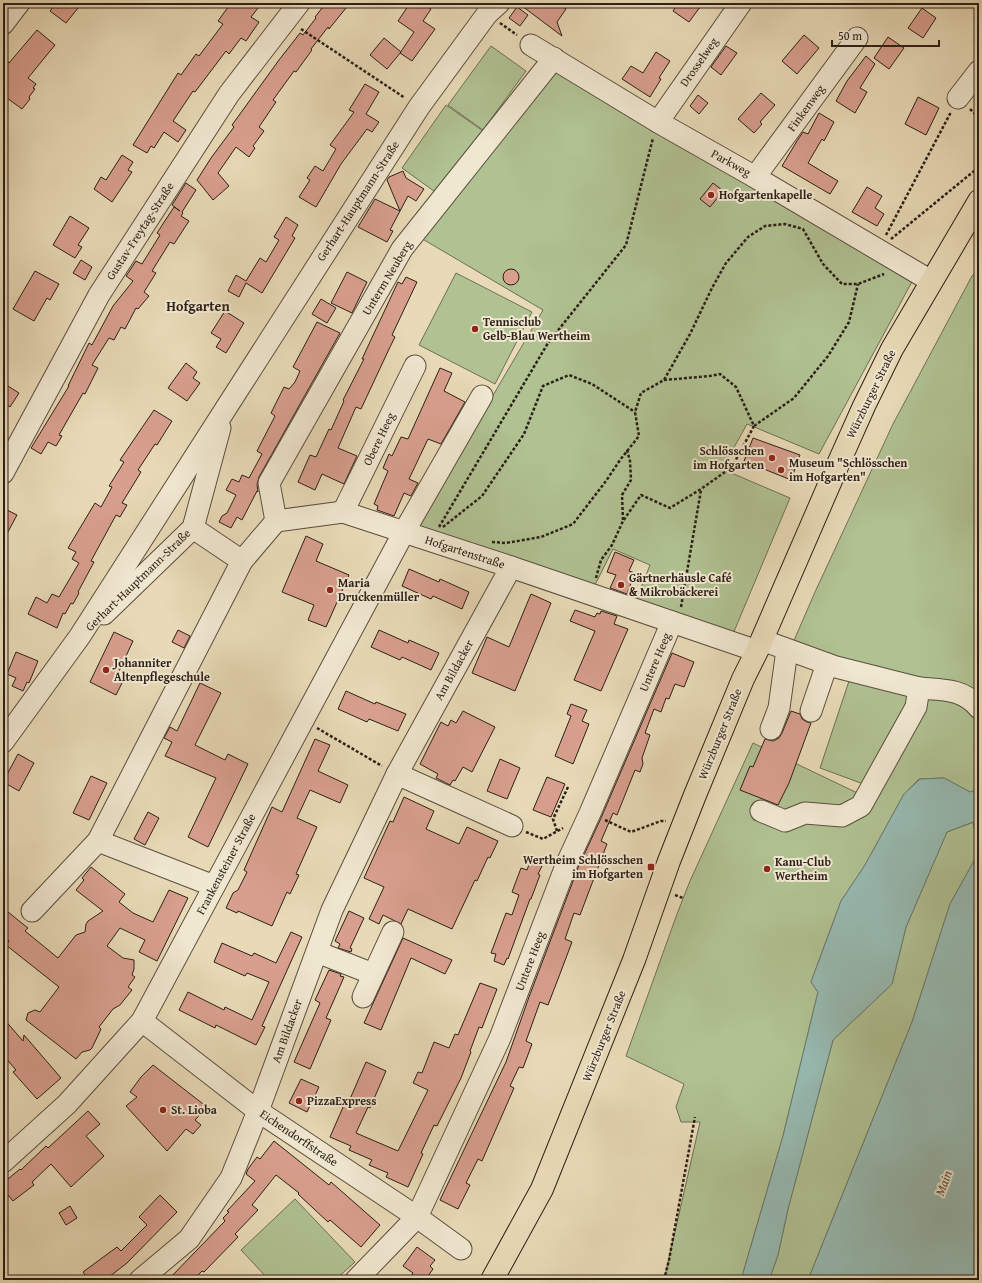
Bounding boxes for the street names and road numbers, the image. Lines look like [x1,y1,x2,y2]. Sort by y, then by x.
street label: Drosselweg [675,34,722,90]
street label: Finkenweg [783,81,828,135]
street label: Gerhart-Hauptmann-Straße [312,137,403,264]
street label: Parkweg [708,145,754,180]
street label: Gustav-Freytag-Straße [102,178,178,283]
street label: Unterm Neuberg [357,237,416,318]
street label: Würzburger Straße [842,346,900,441]
street label: Obere Heeg [358,409,399,468]
street label: Gerhart-Hauptmann-Straße [81,524,194,635]
street label: Hofgartenstraße [423,531,508,573]
street label: Untere Heeg [634,630,675,694]
street label: Am Bildacker [430,636,477,703]
street label: Würzburger Straße [693,685,746,782]
street label: Frankensteiner Straße [192,810,260,917]
street label: Untere Heeg [510,928,549,993]
street label: Würzburger Straße [577,987,630,1084]
street label: Am Bildacker [267,996,306,1065]
street label: Eichendorffstraße [257,1105,342,1170]

